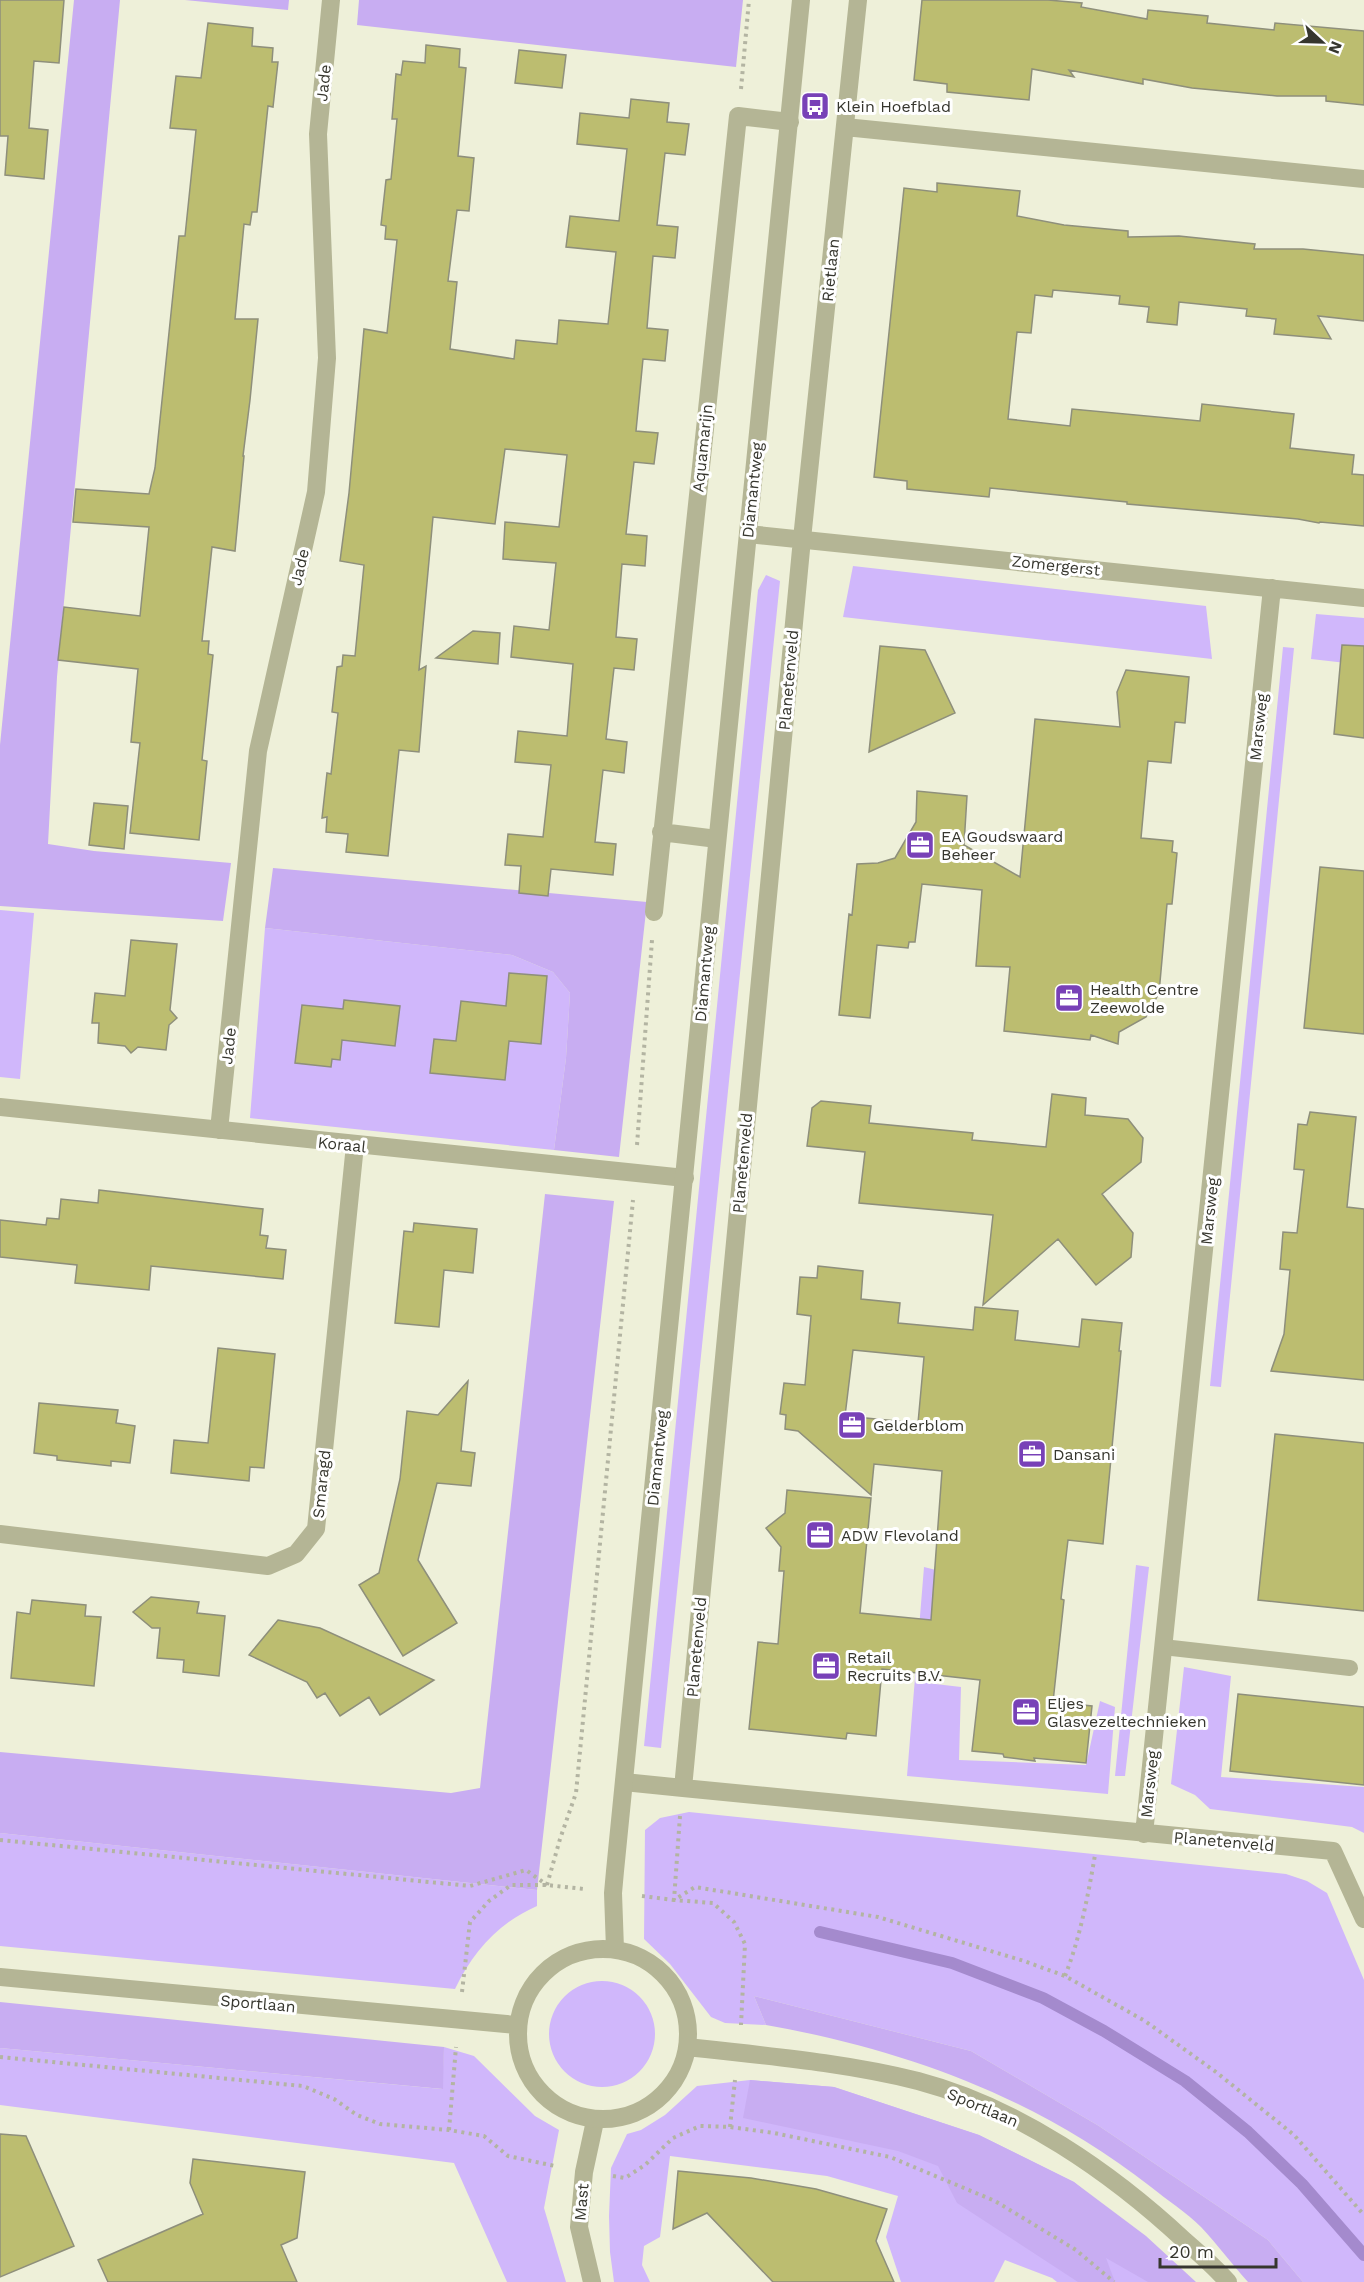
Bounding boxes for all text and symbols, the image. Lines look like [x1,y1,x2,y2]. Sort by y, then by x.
north arrow [1292,12,1352,72]
text: N [1324,38,1346,56]
street label: Jade [312,64,335,102]
bus stop icon: Klein Hoefblad [799,90,831,122]
place label: Klein Hoefblad [836,97,951,116]
street label: Rietlaan [818,238,843,303]
street label: Aquamarijn [688,403,717,493]
street label: Diamantweg [738,441,767,539]
street label: Jade [286,547,313,587]
street label: Zomergerst [1011,551,1101,580]
street label: Planetenveld [775,629,802,731]
street label: Marsweg [1246,692,1272,762]
place label: EA Goudswaard Beheer [941,827,1063,864]
office icon: EA Goudswaard Beheer [904,829,936,861]
street label: Diamantweg [691,925,718,1023]
place label: Health Centre Zeewolde [1090,980,1199,1017]
office icon: Health Centre Zeewolde [1053,982,1085,1014]
street label: Jade [217,1027,240,1065]
street label: Planetenveld [729,1112,756,1214]
street label: Koraal [317,1133,367,1157]
street label: Marsweg [1197,1176,1223,1246]
street label: Diamantweg [643,1409,672,1507]
office icon: Gelderblom [836,1409,868,1441]
place label: Gelderblom [873,1416,964,1435]
office icon: Dansani [1016,1438,1048,1470]
place label: Dansani [1053,1445,1115,1464]
street label: Smaragd [308,1449,335,1519]
office icon: ADW Flevoland [804,1519,836,1551]
place label: ADW Flevoland [841,1526,959,1545]
street label: Planetenveld [683,1596,710,1698]
place label: Retail Recruits B.V. [847,1648,942,1685]
office icon: Retail Recruits B.V. [810,1650,842,1682]
place label: Eljes Glasvezeltechnieken [1047,1694,1207,1731]
office icon: Eljes Glasvezeltechnieken [1010,1696,1042,1728]
street label: Marsweg [1137,1749,1163,1819]
street label: Planetenveld [1173,1828,1275,1855]
street label: Sportlaan [220,1991,296,2016]
street label: Sportlaan [944,2084,1021,2131]
street label: Mast [570,2182,593,2222]
scale bar [1160,2231,1276,2269]
text: 20 m [1169,2241,1214,2262]

